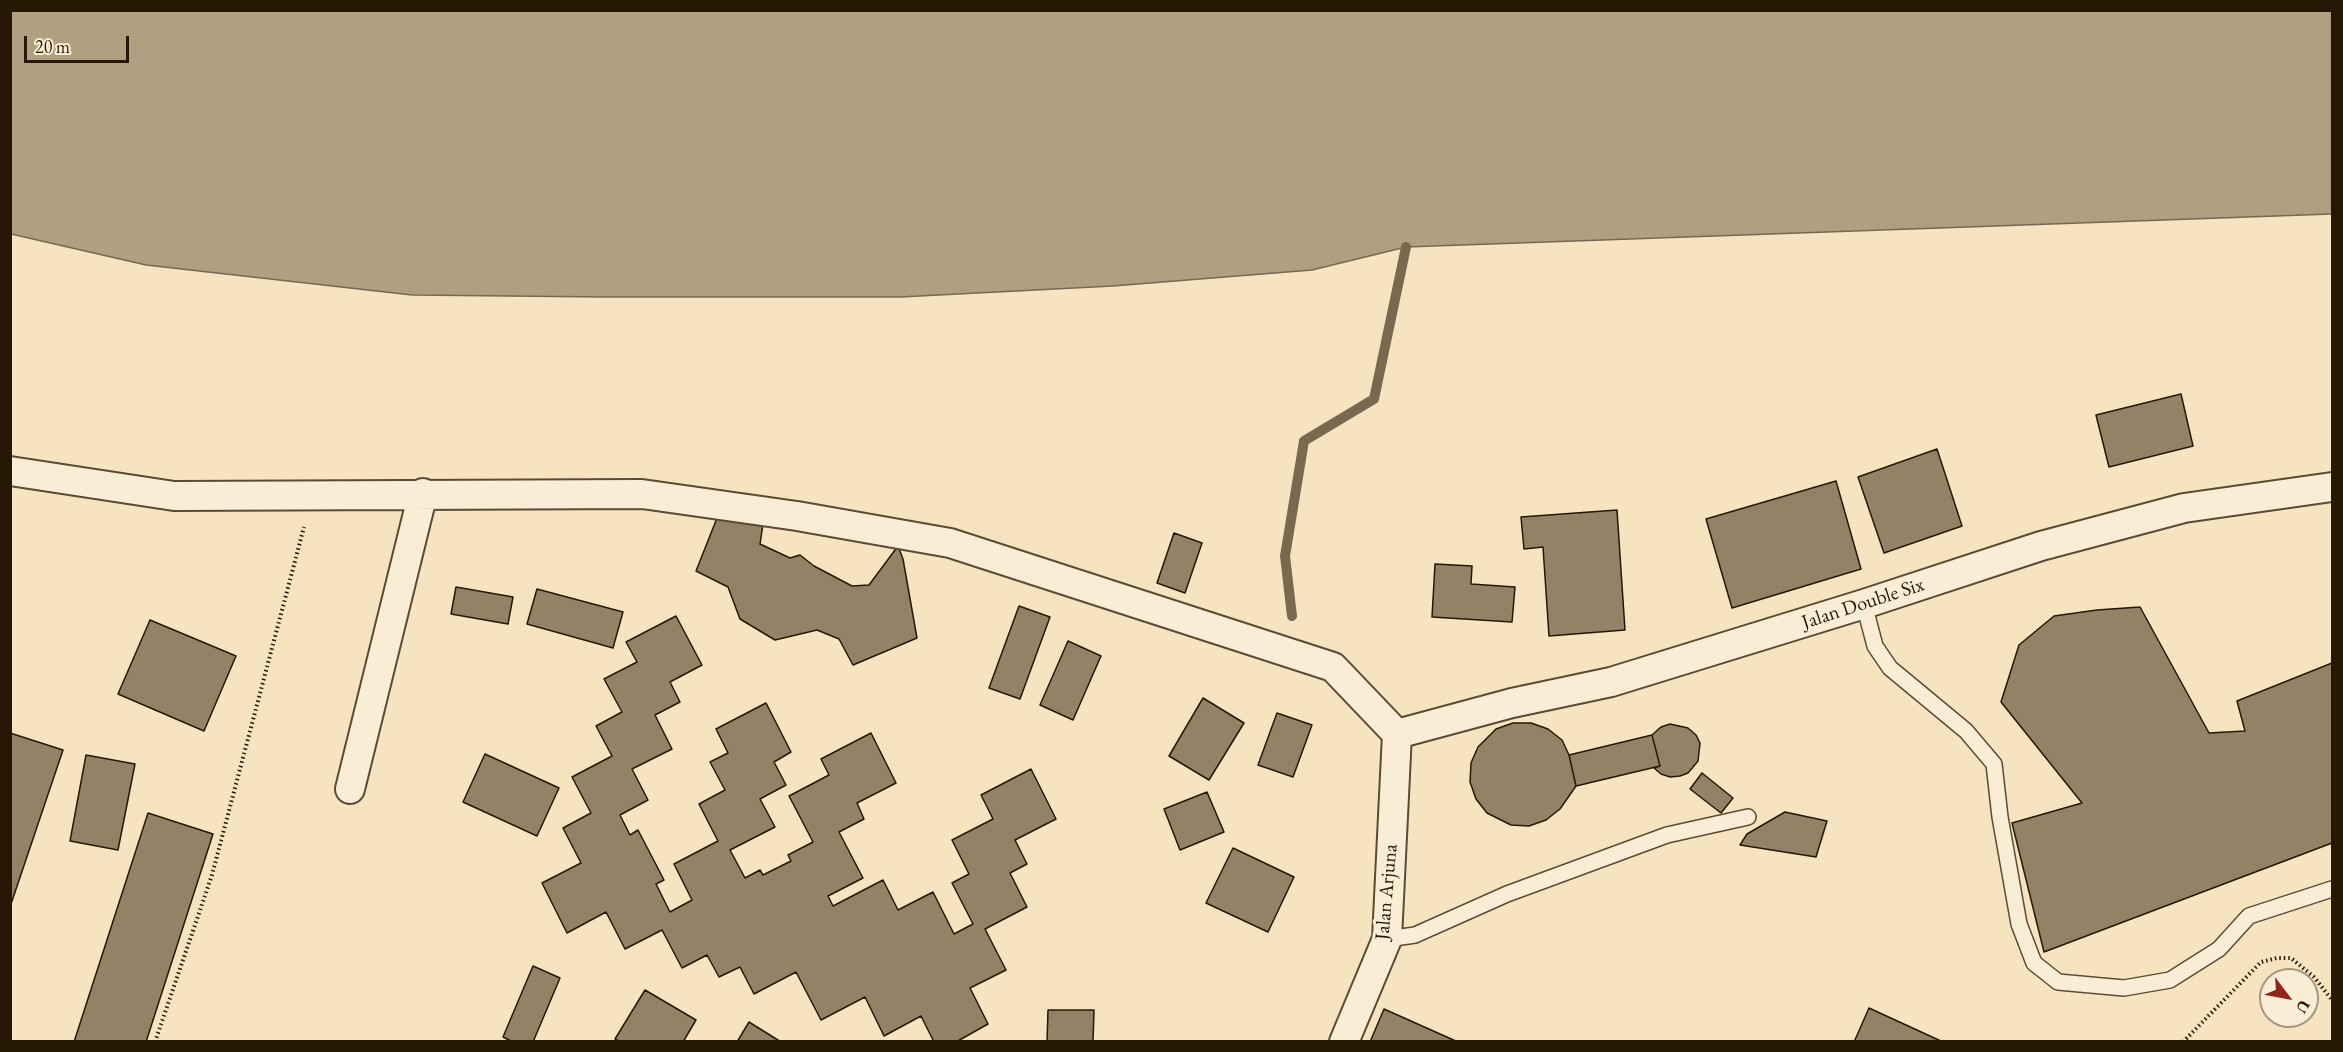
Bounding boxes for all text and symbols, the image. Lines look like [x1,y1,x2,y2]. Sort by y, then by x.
scale bar [27,24,132,62]
text: 20 m [35,35,70,58]
street label: Jalan Double Six [1799,573,1927,635]
street label: Jalan Arjuna [1371,843,1403,941]
north arrow [2259,968,2319,1028]
text: U [2291,996,2315,1017]

